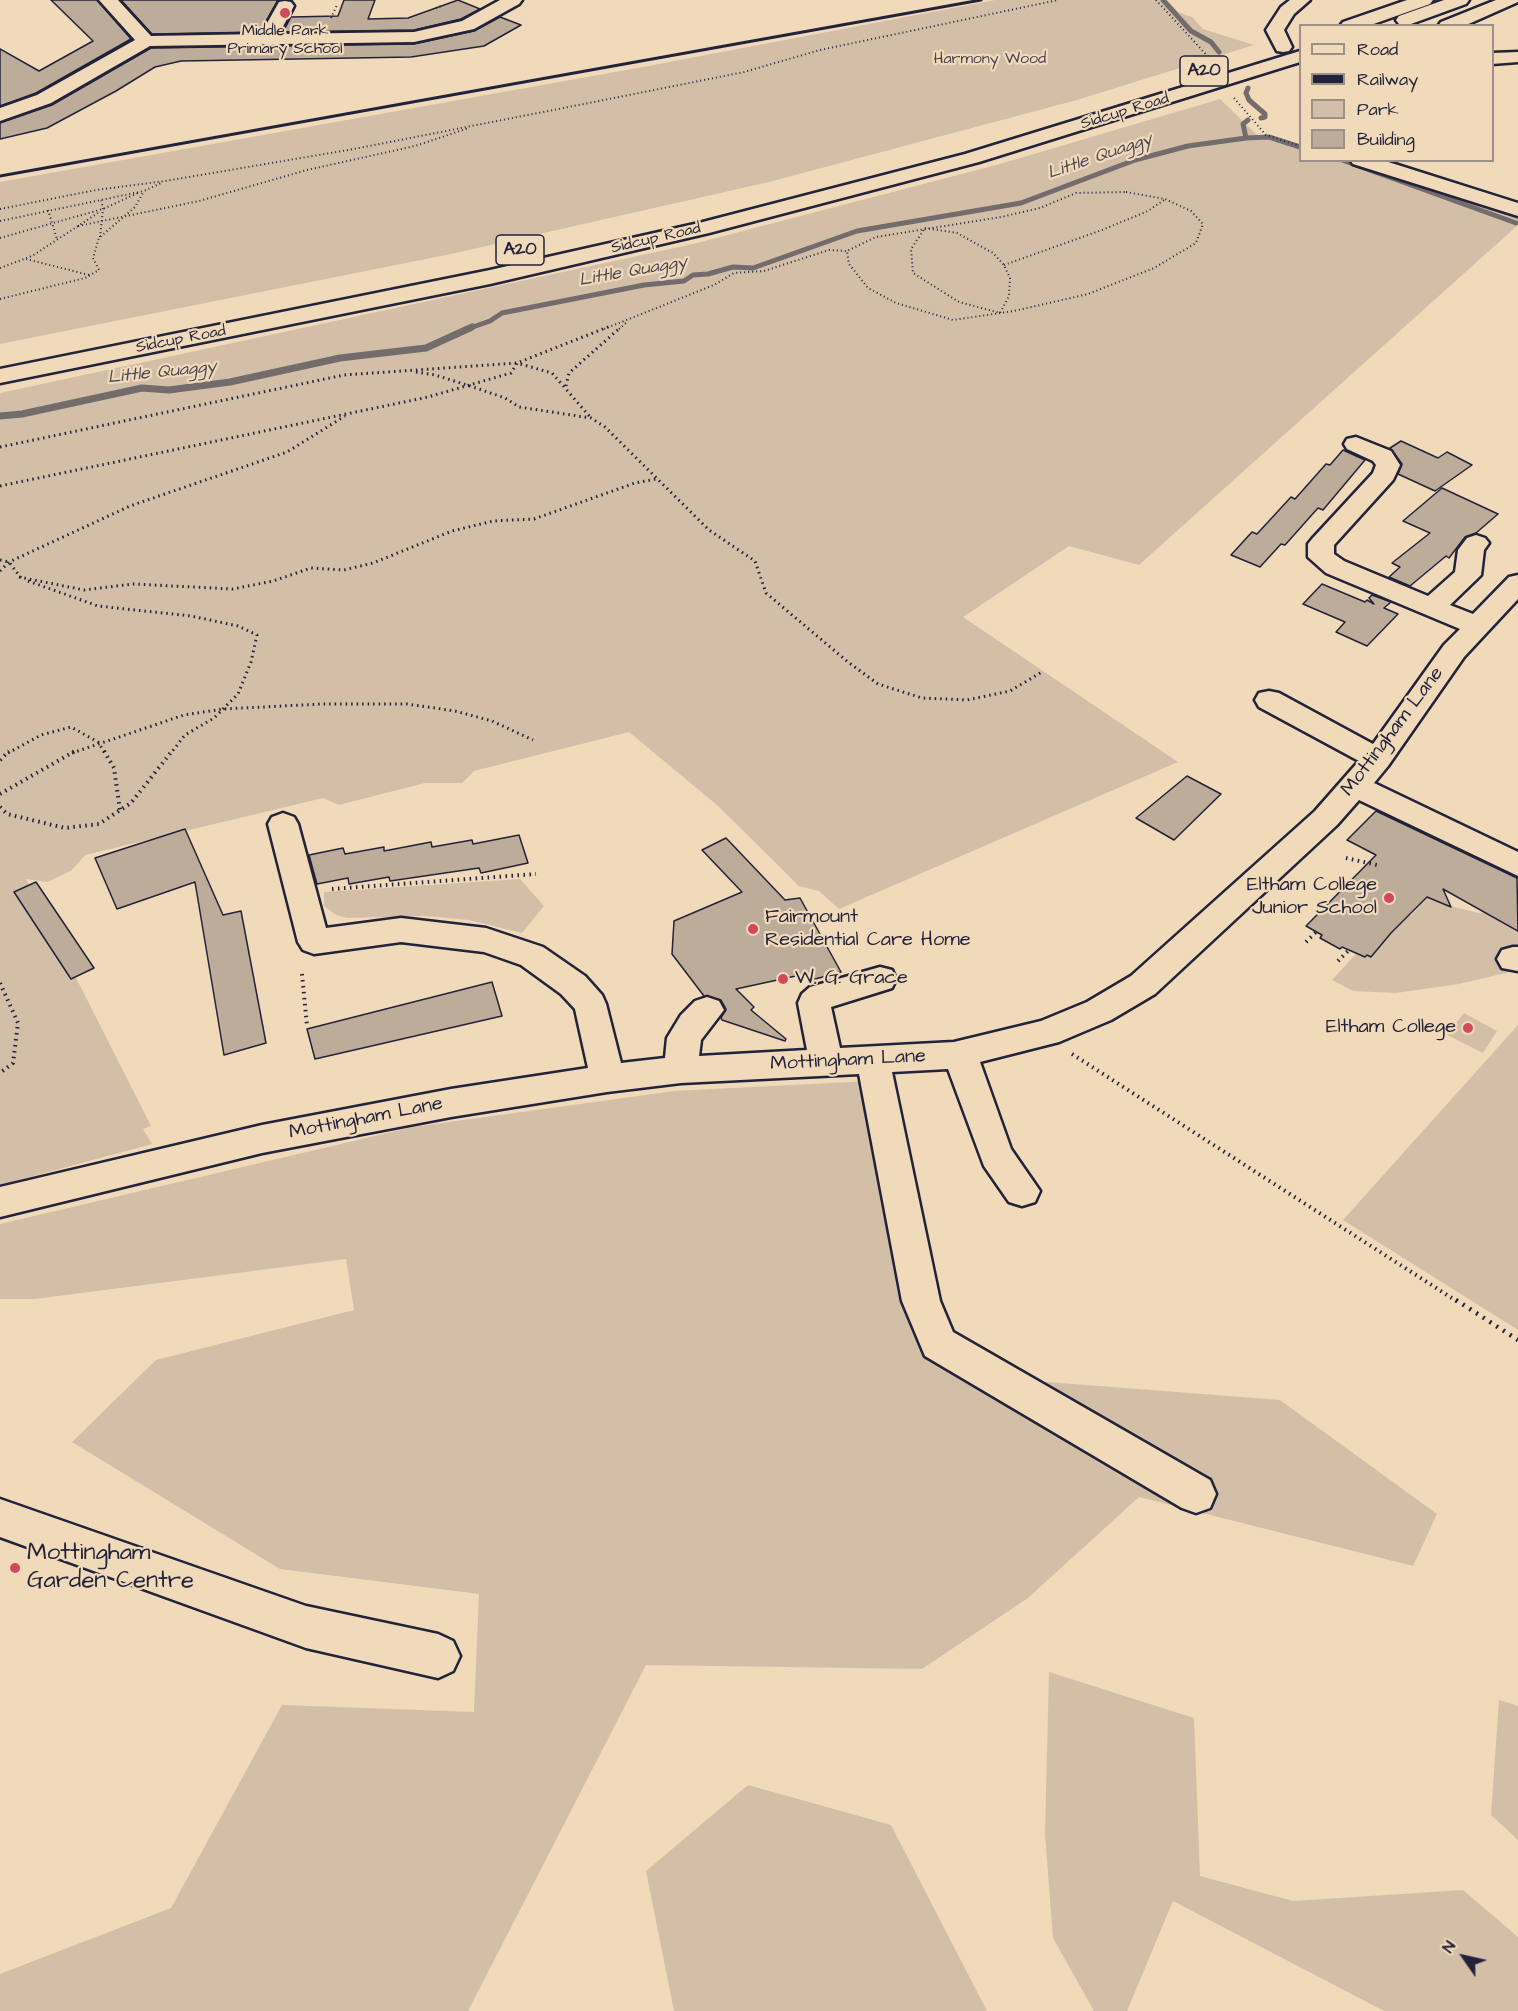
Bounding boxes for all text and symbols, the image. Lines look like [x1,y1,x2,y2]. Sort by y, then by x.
marker: Middle Park Primary School [278,6,292,20]
place label: Middle Park Primary School [228,22,342,60]
legend [1299,24,1494,162]
text: Road [1357,37,1398,62]
park label: Harmony Wood [934,50,1046,70]
road number: A20 [1180,56,1228,86]
text: Railway [1357,67,1418,92]
street label: Sidcup Road [1079,89,1171,135]
text: Park [1357,97,1399,122]
text: Building [1357,127,1415,152]
water label: Little Quaggy [1045,129,1155,185]
street label: Sidcup Road [609,219,703,259]
road number: A20 [496,235,544,265]
water label: Little Quaggy [577,252,689,292]
street label: Sidcup Road [134,322,228,358]
water label: Little Quaggy [107,357,217,389]
street label: Mottingham Lane [1337,663,1449,801]
place label: Eltham College Junior School [1247,874,1377,921]
marker: Eltham College Junior School [1382,891,1396,905]
place label: Fairmount Residential Care Home [765,906,971,953]
marker: Fairmount Residential Care Home [746,922,760,936]
place label: W. G. Grace [795,967,908,991]
marker: W. G. Grace [776,972,790,986]
place label: Eltham College [1326,1016,1456,1040]
marker: Eltham College [1461,1021,1475,1035]
street label: Mottingham Lane [770,1045,926,1077]
street label: Mottingham Lane [287,1092,445,1146]
place label: Mottingham Garden Centre [27,1540,194,1596]
marker: Mottingham Garden Centre [8,1561,22,1575]
north arrow [1434,1927,1494,1987]
text: N [1437,1937,1461,1957]

